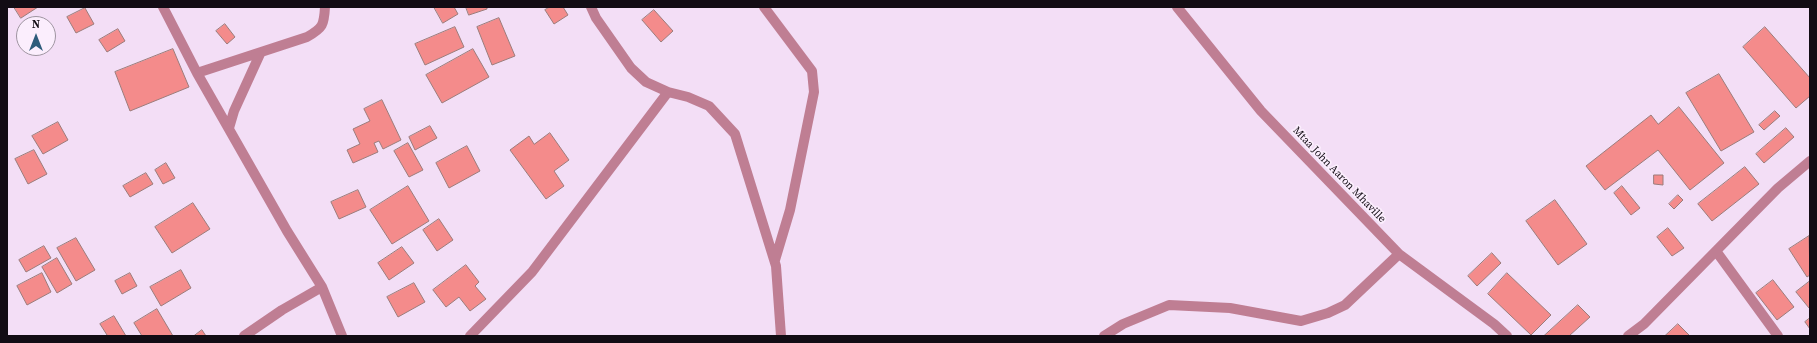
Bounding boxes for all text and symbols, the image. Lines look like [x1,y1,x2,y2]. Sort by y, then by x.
north arrow [16,16,56,56]
text: N [32,17,40,32]
street label: Mtaa John Aaron Mhaville [1290,124,1388,226]

